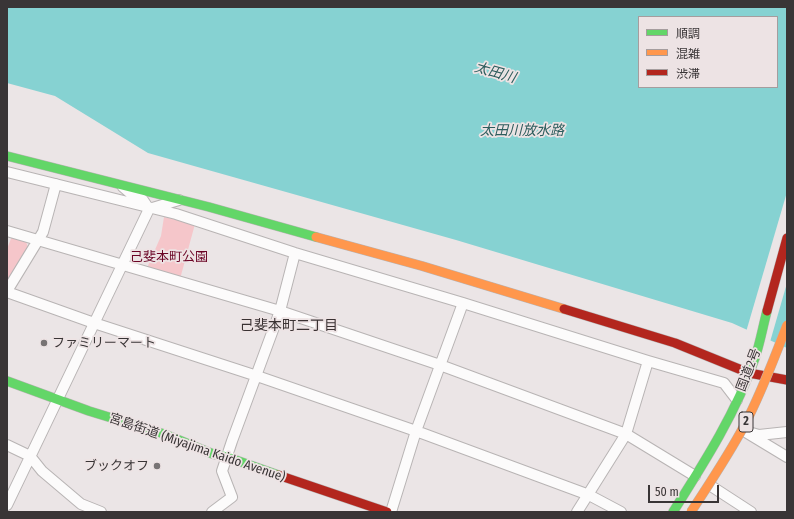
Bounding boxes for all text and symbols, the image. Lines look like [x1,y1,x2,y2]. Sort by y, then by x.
legend [638,16,778,88]
text: 順調 [676,27,700,41]
text: 混雑 [676,47,700,61]
water label: 太田川 [472,59,518,87]
text: 渋滞 [676,67,700,81]
water label: 太田川放水路 [480,123,564,139]
park label: 己斐本町公園 [130,249,208,265]
district label: 己斐本町二丁目 [240,318,338,334]
place label: ファミリーマート [52,335,156,351]
marker: ファミリーマート [39,338,49,348]
street label: 国道2号 [734,346,764,394]
street label: 宮島街道 (Miyajima Kaido Avenue) [107,410,287,486]
road number: 2 [739,412,753,432]
place label: ブックオフ [84,458,149,474]
marker: ブックオフ [152,461,162,471]
scale bar [650,477,721,503]
text: 50 m [655,485,679,499]

